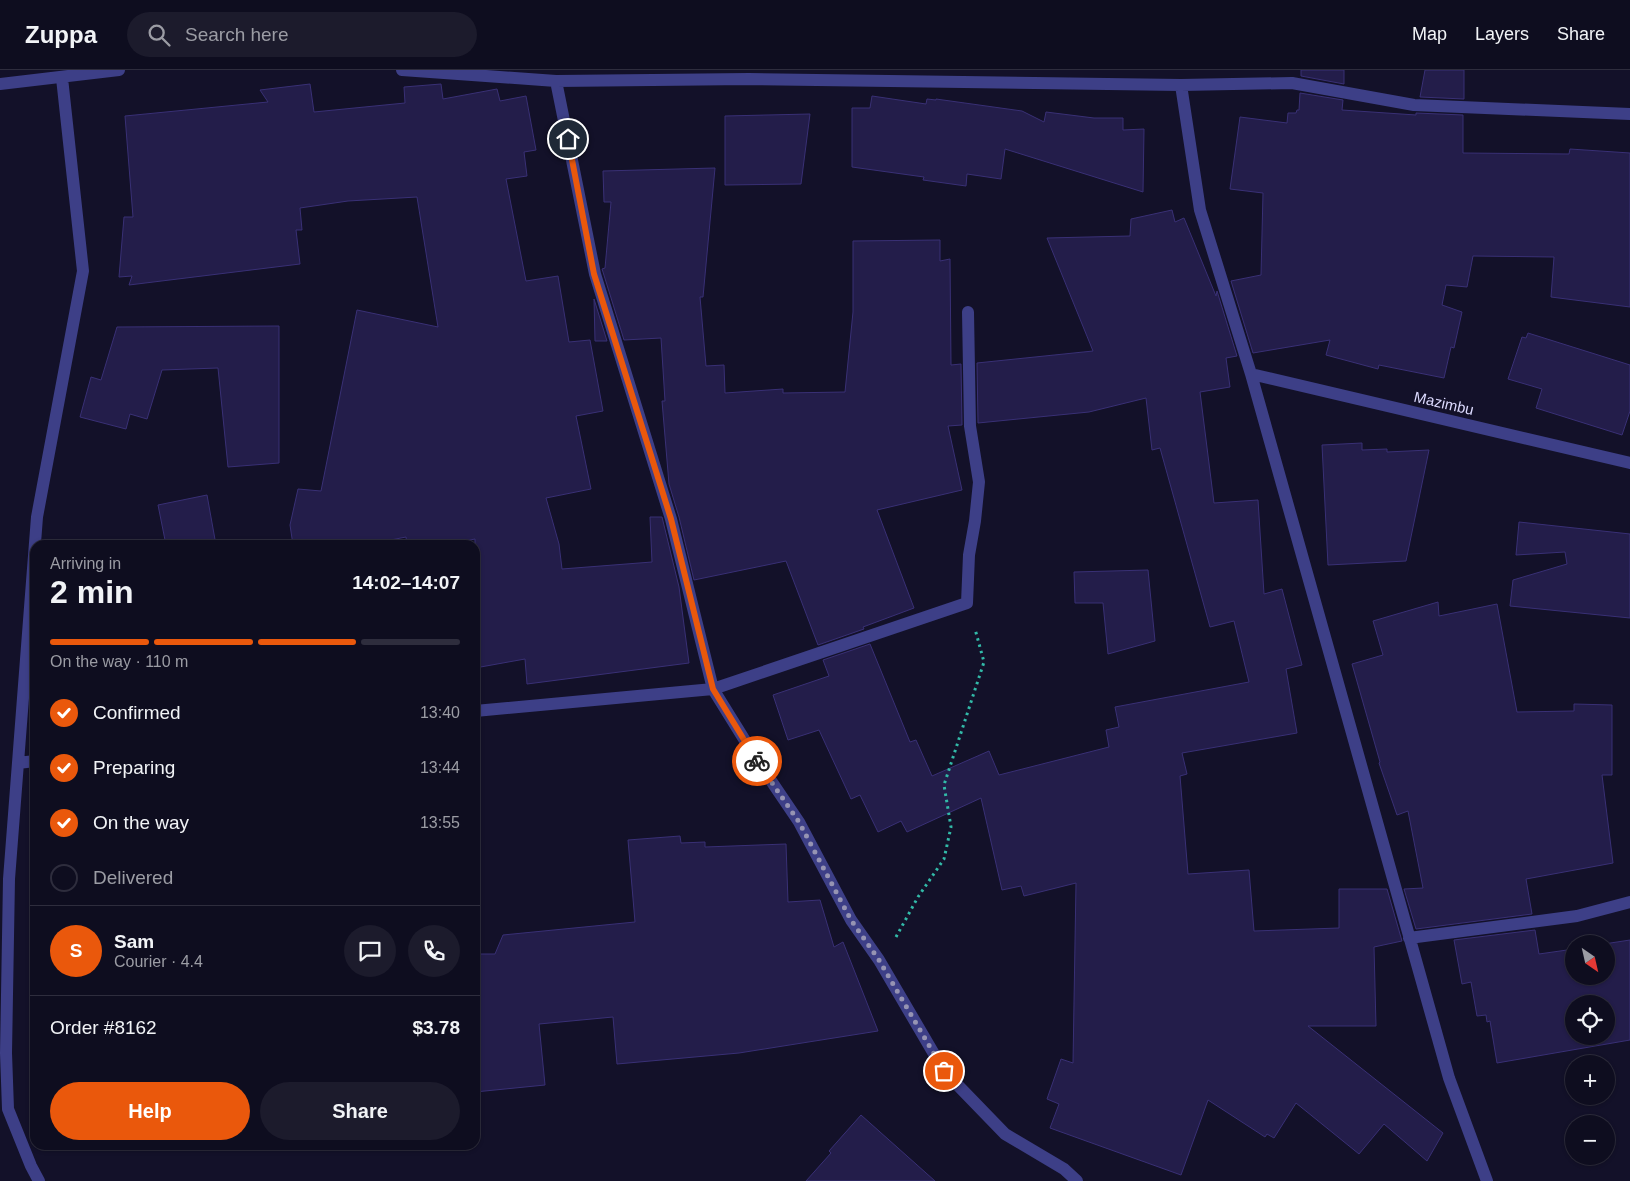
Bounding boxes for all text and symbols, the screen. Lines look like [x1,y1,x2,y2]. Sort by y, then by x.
search box [127,12,477,57]
text: Zuppa [25,21,97,48]
icon: search [145,21,173,49]
text: Search here [185,24,289,45]
text: Map [1412,24,1447,44]
text: Layers [1475,24,1529,44]
text: Share [1557,24,1605,44]
pin [547,118,589,160]
icon: home [554,125,582,153]
street label: Mazimbu [1412,388,1476,418]
text: Arriving in [50,555,121,572]
text: 14:02–14:07 [352,572,460,593]
text: 2 min [50,574,134,610]
text: On the way · 110 m [50,653,188,670]
icon: check [50,699,78,727]
text: Confirmed [93,702,181,723]
text: 13:40 [420,704,460,721]
courier [732,736,782,786]
icon: bike [743,747,771,775]
icon: check [50,754,78,782]
text: Preparing [93,757,175,778]
text: 13:44 [420,759,460,776]
icon: check [50,809,78,837]
text: On the way [93,812,189,833]
text: 13:55 [420,814,460,831]
text: Delivered [93,867,173,888]
button: chat [344,925,396,977]
button: phone [408,925,460,977]
text: Sam [114,931,154,952]
north arrow [1565,935,1615,985]
map controls [1565,935,1615,1165]
text: S [70,940,82,961]
text: Courier · 4.4 [114,953,203,970]
button: locate [1565,995,1615,1045]
text: Order #8162 [50,1017,157,1038]
text: $3.78 [412,1017,460,1038]
pin [923,1050,965,1092]
button: + [1565,1055,1615,1105]
icon: bag [930,1057,958,1085]
button: Help [50,1082,250,1140]
button: Share [260,1082,460,1140]
button: − [1565,1115,1615,1165]

